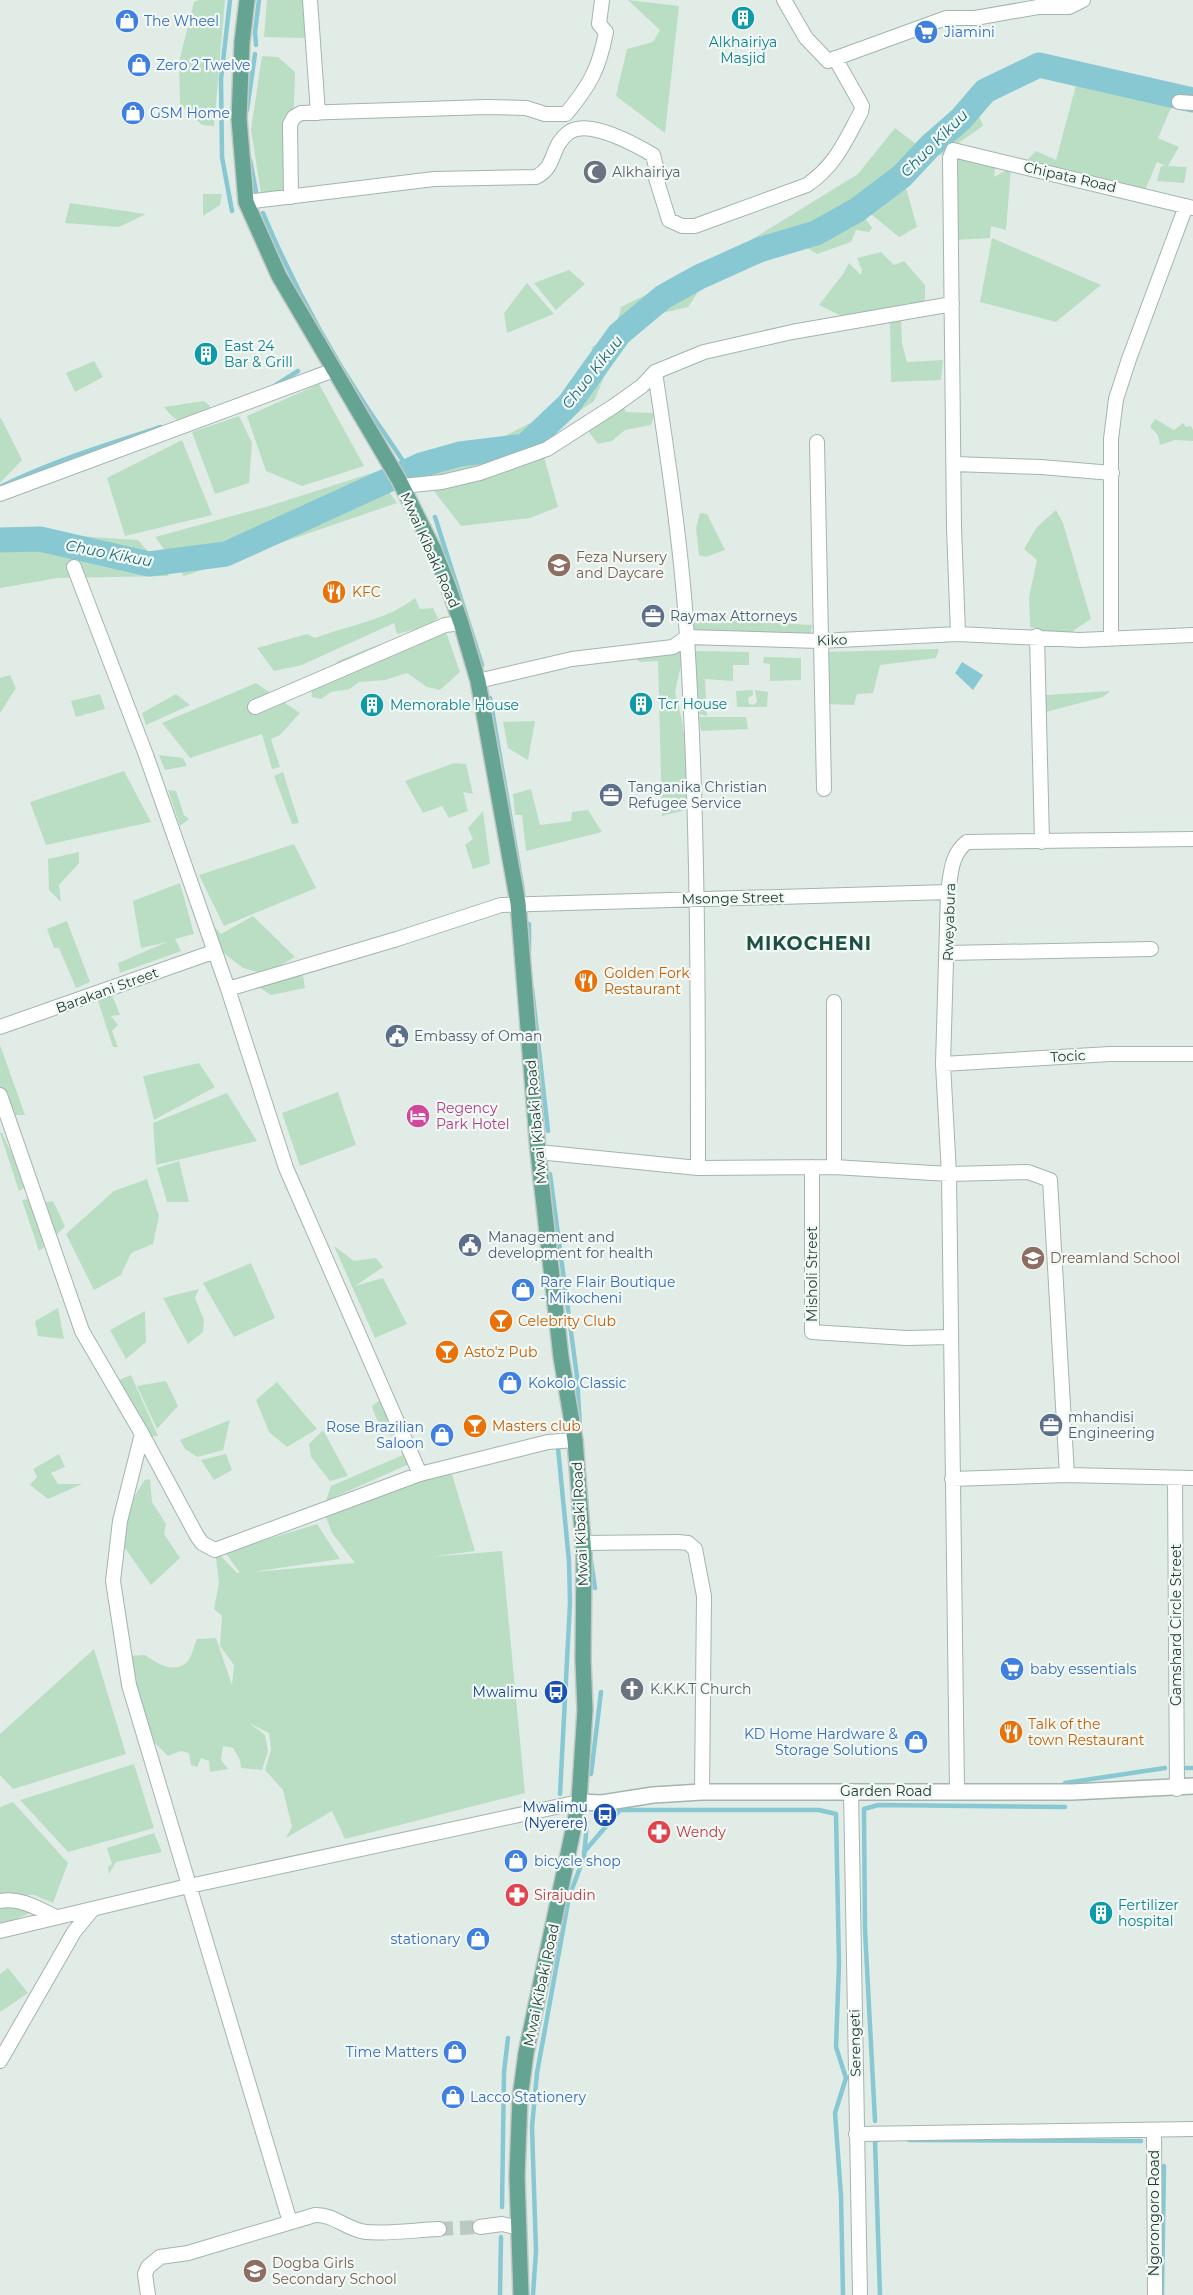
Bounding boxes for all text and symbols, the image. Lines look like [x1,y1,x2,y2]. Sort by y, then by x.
building icon: Alkhairiya Masjid [730,5,756,31]
shop icon: The Wheel [114,8,140,34]
place label: The Wheel [144,12,219,30]
supermarket icon: Jiamini [913,19,939,45]
place label: Jiamini [943,23,995,41]
place label: Alkhairiya Masjid [709,33,777,67]
shop icon: Zero 2 Twelve [126,52,152,78]
place label: Zero 2 Twelve [156,56,251,74]
shop icon: GSM Home [120,100,146,126]
place label: GSM Home [150,104,230,122]
water label: Chuo Kikuu [896,105,972,181]
street label: Chipata Road [1022,158,1118,196]
mosque icon: Alkhairiya [582,159,608,185]
place label: Alkhairiya [612,163,680,181]
water label: Chuo Kikuu [557,331,627,413]
place label: East 24 Bar & Grill [224,337,293,371]
building icon: East 24 Bar & Grill [193,341,219,367]
street label: Mwai Kibaki Road [396,489,464,611]
water label: Chuo Kikuu [64,535,154,571]
place label: Feza Nursery and Daycare [576,548,667,582]
school or university icon: Feza Nursery and Daycare [546,552,572,578]
restaurant icon: KFC [321,579,347,605]
place label: KFC [352,583,381,601]
office icon: Raymax Attorneys [640,603,666,629]
place label: Raymax Attorneys [670,607,797,625]
street label: Kiko [816,630,848,650]
building icon: Tcr House [628,691,654,717]
building icon: Memorable House [359,692,385,718]
place label: Tcr House [658,695,727,713]
place label: Memorable House [390,696,519,714]
place label: Tanganika Christian Refugee Service [628,778,767,812]
office icon: Tanganika Christian Refugee Service [598,782,624,808]
street label: Rweyabura [939,883,959,961]
street label: Msonge Street [682,888,785,908]
district label: MIKOCHENI [746,932,872,955]
street label: Barakani Street [53,963,161,1017]
place label: Golden Fork Restaurant [604,964,690,998]
restaurant icon: Golden Fork Restaurant [573,968,599,994]
public building icon: Embassy of Oman [384,1023,410,1049]
place label: Embassy of Oman [414,1027,542,1045]
street label: Tocic [1050,1046,1086,1066]
street label: Mwai Kibaki Road [522,1059,550,1185]
place label: Regency Park Hotel [436,1099,509,1133]
hotel icon: Regency Park Hotel [405,1103,431,1129]
street label: Misholi Street [803,1226,821,1322]
place label: Management and development for health [488,1228,653,1262]
public building icon: Management and development for health [457,1232,483,1258]
school or university icon: Dreamland School [1020,1245,1046,1271]
place label: Dreamland School [1050,1249,1180,1267]
place label: Rare Flair Boutique - Mikocheni [540,1273,675,1307]
shop icon: Rare Flair Boutique - Mikocheni [510,1277,536,1303]
bar icon: Celebrity Club [488,1308,514,1334]
place label: Celebrity Club [518,1312,616,1330]
bar icon: Asto'z Pub [434,1339,460,1365]
place label: Asto'z Pub [464,1343,537,1361]
shop icon: Kokolo Classic [497,1370,523,1396]
place label: Kokolo Classic [528,1374,627,1392]
place label: mhandisi Engineering [1068,1408,1155,1442]
office icon: mhandisi Engineering [1038,1412,1064,1438]
bar icon: Masters club [462,1413,488,1439]
place label: Masters club [492,1417,581,1435]
place label: Rose Brazilian Saloon [326,1418,424,1452]
shop icon: Rose Brazilian Saloon [429,1422,455,1448]
street label: Mwai Kibaki Road [568,1461,592,1587]
street label: Gamshard Circle Street [1167,1544,1185,1706]
supermarket icon: baby essentials [999,1656,1025,1682]
place label: baby essentials [1030,1660,1137,1678]
church icon: K.K.K.T Church [619,1676,645,1702]
bus stop icon: Mwalimu [543,1679,569,1705]
place label: K.K.K.T Church [650,1680,752,1698]
place label: Mwalimu [473,1683,538,1701]
place label: Talk of the town Restaurant [1028,1715,1145,1749]
restaurant icon: Talk of the town Restaurant [998,1719,1024,1745]
place label: KD Home Hardware & Storage Solutions [744,1725,899,1759]
shop icon: KD Home Hardware & Storage Solutions [903,1729,929,1755]
street label: Garden Road [840,1782,932,1800]
place label: Mwalimu (Nyerere) [523,1798,588,1832]
bus stop icon: Mwalimu (Nyerere) [592,1802,618,1828]
pharmacy icon: Wendy [646,1819,672,1845]
place label: Wendy [676,1823,726,1841]
shop icon: bicycle shop [503,1848,529,1874]
place label: bicycle shop [534,1852,621,1870]
pharmacy icon: Sirajudin [504,1882,530,1908]
place label: Sirajudin [534,1886,596,1904]
place label: Fertilizer hospital [1118,1896,1179,1930]
building icon: Fertilizer hospital [1088,1900,1114,1926]
street label: Mwai Kibaki Road [519,1922,563,2048]
shop icon: stationary [465,1926,491,1952]
place label: stationary [390,1930,460,1948]
street label: Serengeti [845,2009,865,2077]
shop icon: Time Matters [442,2039,468,2065]
place label: Time Matters [346,2043,438,2061]
shop icon: Lacco Stationery [440,2084,466,2110]
place label: Lacco Stationery [470,2088,586,2106]
street label: Ngorongoro Road [1145,2150,1163,2276]
place label: Dogba Girls Secondary School [272,2254,397,2288]
school or university icon: Dogba Girls Secondary School [242,2258,268,2284]

